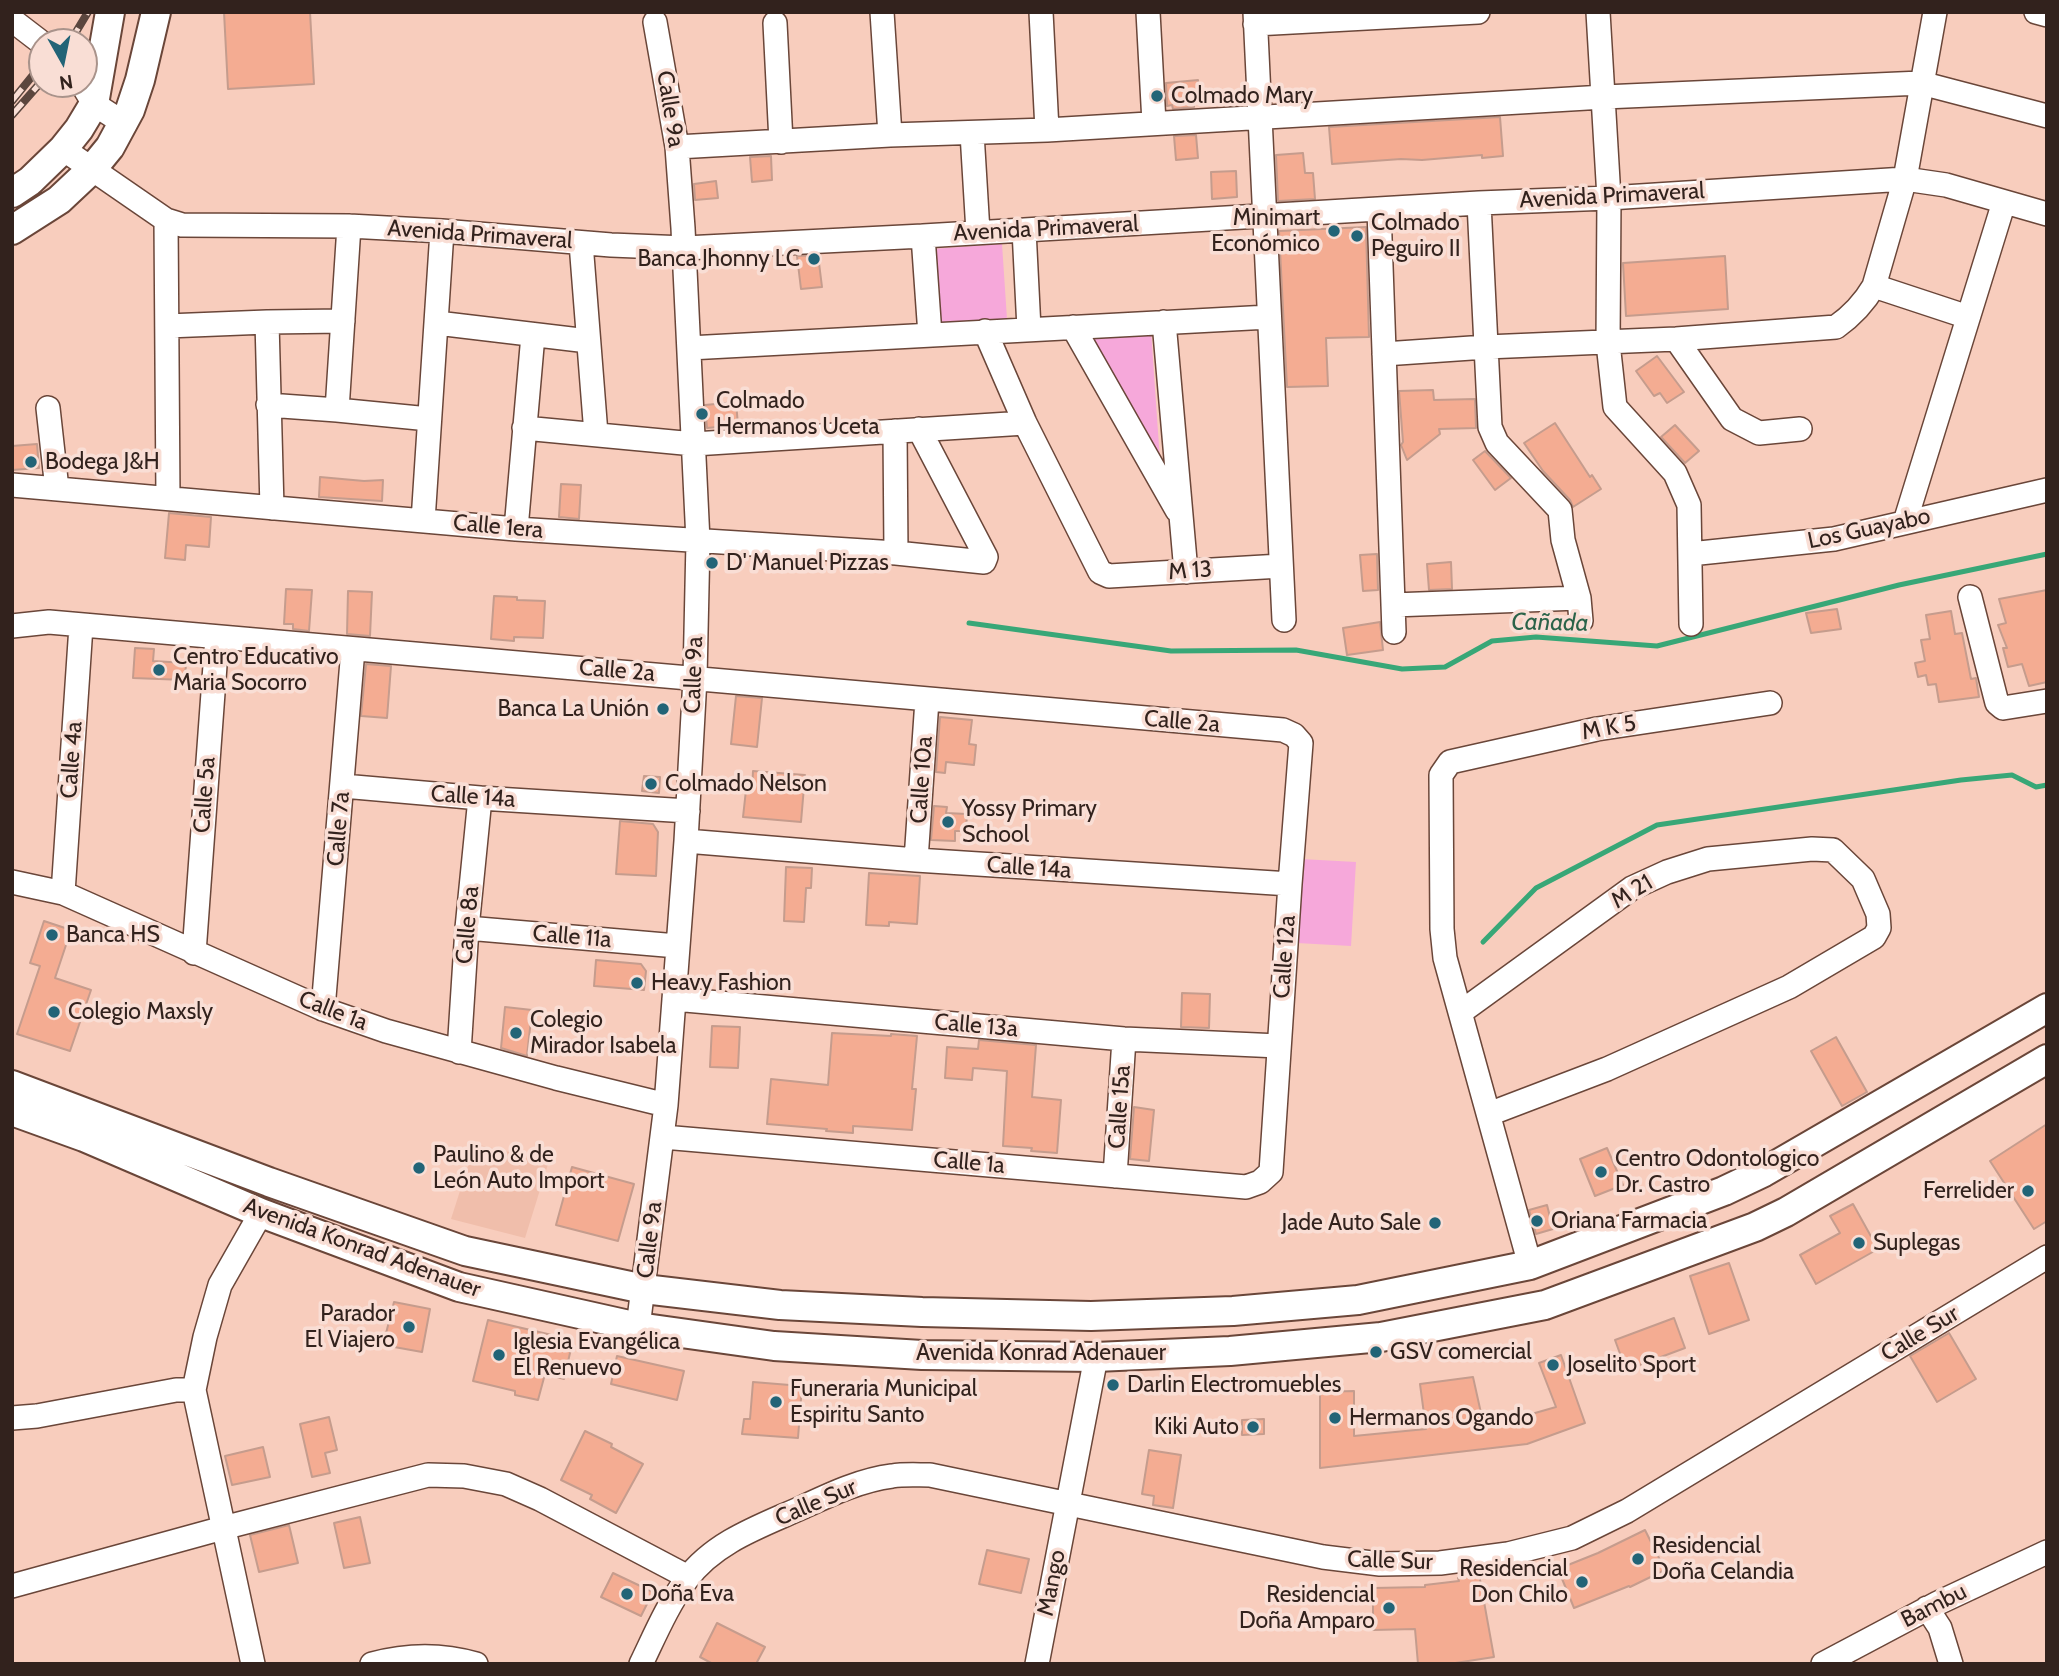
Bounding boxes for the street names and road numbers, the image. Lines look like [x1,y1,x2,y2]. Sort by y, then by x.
street label: Calle 9a [650,69,690,149]
street label: Avenida Primaveral [1519,177,1705,215]
street label: Avenida Primaveral [953,210,1139,248]
street label: Avenida Primaveral [387,215,573,255]
street label: Los Guayabo [1805,503,1933,555]
street label: Calle 1era [452,509,544,545]
street label: M 13 [1167,556,1213,586]
street label: Calle 9a [679,636,709,714]
street label: Calle 2a [578,654,656,688]
street label: Calle 2a [1143,705,1221,739]
street label: M K 5 [1580,710,1638,746]
street label: Calle 4a [56,721,88,799]
street label: Calle 10a [905,735,939,825]
street label: Calle 5a [189,756,221,834]
street label: Calle 14a [430,780,516,814]
street label: Calle 7a [322,791,356,867]
street label: Calle 14a [986,851,1072,885]
street label: M 21 [1606,869,1658,915]
street label: Calle 8a [451,885,485,965]
street label: Calle 12a [1268,914,1302,1000]
street label: Calle 11a [531,920,613,954]
street label: Calle 1a [295,985,371,1037]
street label: Calle 13a [933,1009,1019,1043]
street label: Calle 15a [1103,1064,1137,1150]
street label: Calle 1a [932,1146,1006,1180]
street label: Avenida Konrad Adenauer [240,1192,484,1304]
street label: Calle 9a [632,1200,668,1280]
street label: Calle Sur [1876,1300,1964,1368]
street label: Avenida Konrad Adenauer [916,1339,1166,1367]
street label: Calle Sur [771,1474,861,1532]
street label: Calle Sur [1347,1546,1433,1576]
street label: Mango [1032,1548,1072,1618]
street label: Bambu [1897,1578,1971,1634]

